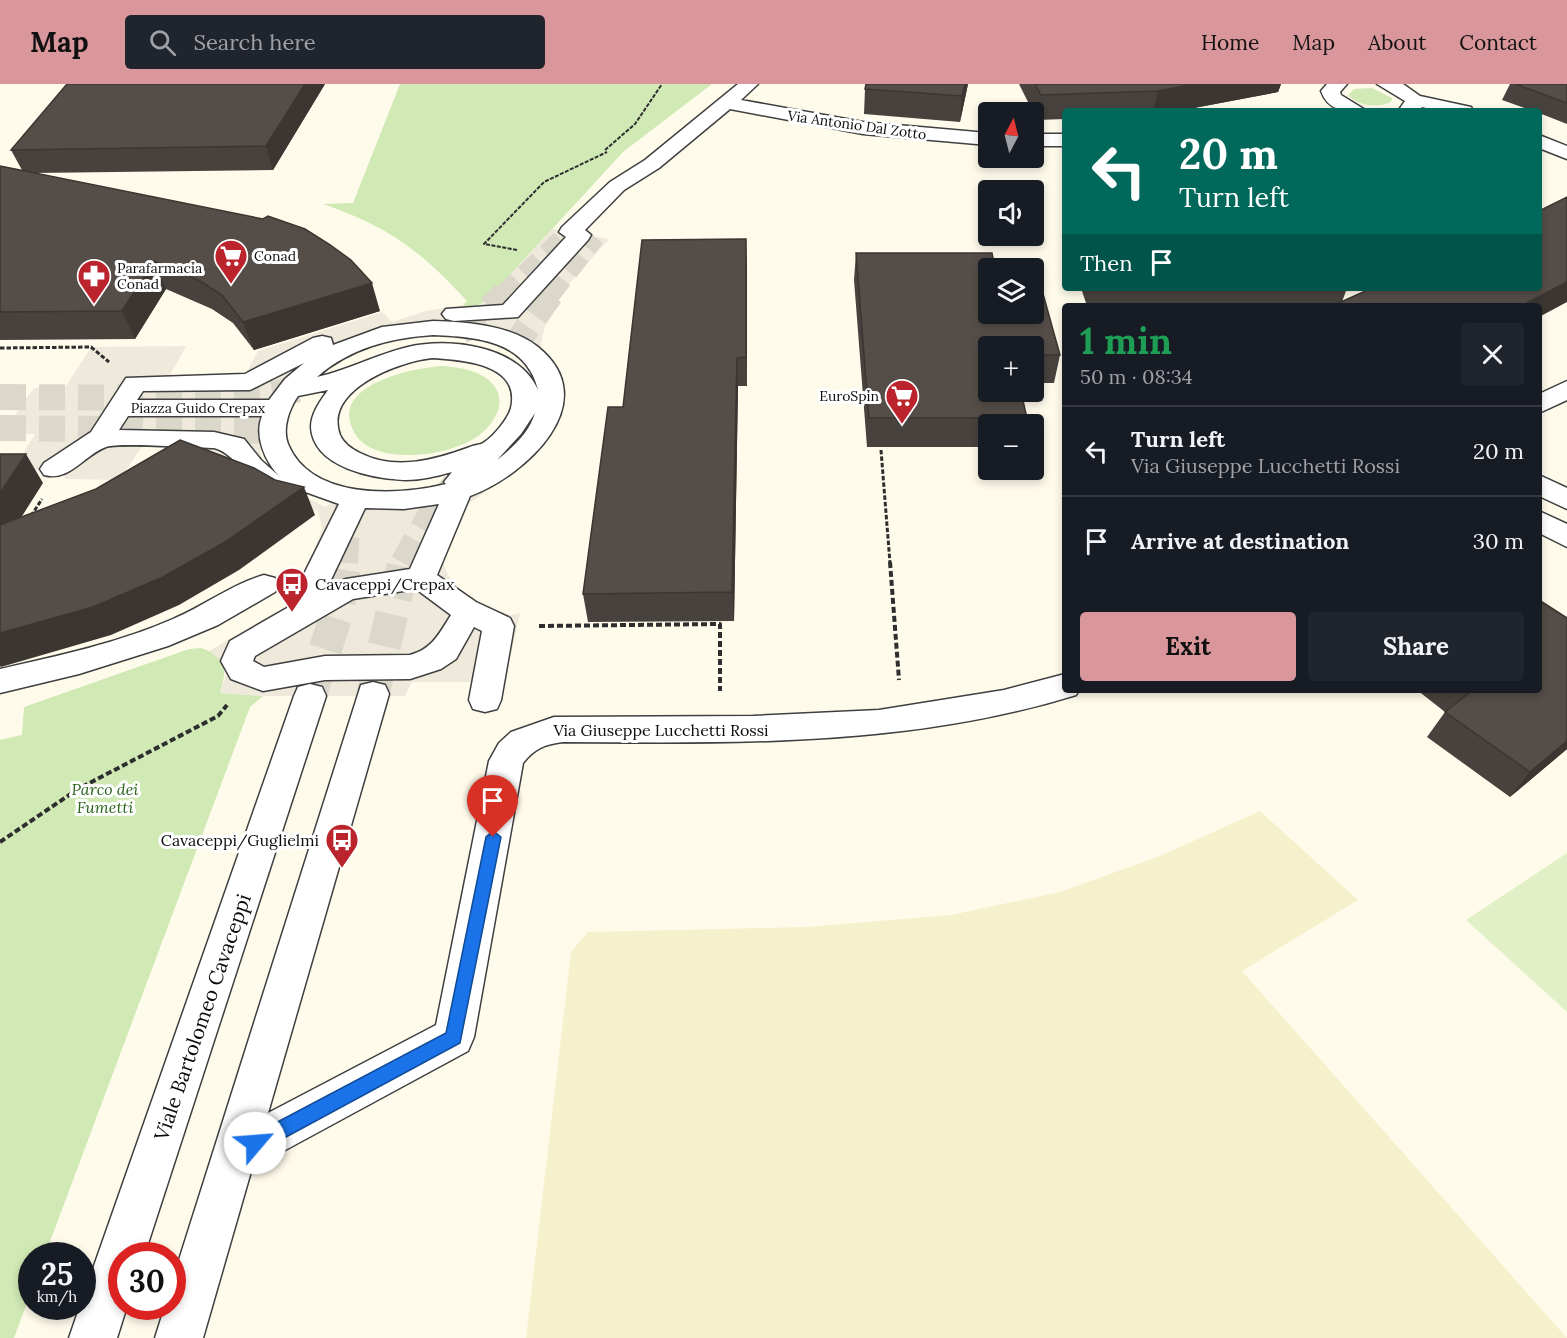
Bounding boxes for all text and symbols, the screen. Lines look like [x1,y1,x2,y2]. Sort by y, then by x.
search box [125,15,545,69]
text: Map [30,24,89,60]
icon: search [146,26,179,59]
text: Search here [194,28,316,56]
text: Home [1201,29,1259,56]
text: Map [1292,29,1335,56]
text: About [1368,29,1426,56]
text: Contact [1459,29,1537,56]
north arrow [978,102,1044,168]
map controls [978,102,1044,480]
street label: Via Antonio Dal Zotto [786,106,927,144]
text: 20 m [1179,127,1278,181]
icon: left [1080,132,1158,210]
button: sound [978,180,1044,246]
text: Turn left [1179,180,1289,214]
supermarket icon: Conad [213,238,249,285]
icon: arrive [1145,246,1178,279]
place label: Conad [254,247,296,265]
text: Then [1080,249,1133,277]
pharmacy icon: Parafarmacia Conad [76,258,112,305]
button: layers [978,258,1044,324]
place label: Parafarmacia Conad [117,259,202,293]
text: 1 min [1080,318,1172,364]
button: close [1461,323,1524,386]
button: + [978,336,1044,402]
text: 50 m · 08:34 [1080,364,1193,389]
supermarket icon: EuroSpin [884,378,920,425]
place label: EuroSpin [819,387,879,405]
street label: Piazza Guido Crepax [131,399,266,417]
button: − [978,414,1044,480]
text: Turn left [1131,425,1225,453]
icon: left [1080,435,1113,468]
text: 20 m [1473,437,1524,465]
text: Via Giuseppe Lucchetti Rossi [1131,453,1400,478]
icon: arrive [1080,525,1113,558]
text: Arrive at destination [1131,527,1349,555]
text: 30 m [1473,527,1524,555]
bus stop icon: Cavaceppi/Crepax [274,566,310,613]
place label: Cavaceppi/Crepax [315,574,455,595]
button: Exit [1080,612,1296,681]
button: Share [1308,612,1524,681]
street label: Via Giuseppe Lucchetti Rossi [552,720,769,740]
pin [467,775,518,837]
park label: Parco dei Fumetti [72,779,138,817]
icon: arrive [476,784,509,817]
bus stop icon: Cavaceppi/Guglielmi [324,822,360,869]
place label: Cavaceppi/Guglielmi [161,830,319,851]
street label: Viale Bartolomeo Cavaceppi [148,890,256,1145]
position arrow [223,1111,287,1175]
speed limit sign: 30 [108,1242,186,1320]
text: 25 [41,1255,73,1293]
text: km/h [37,1287,77,1306]

